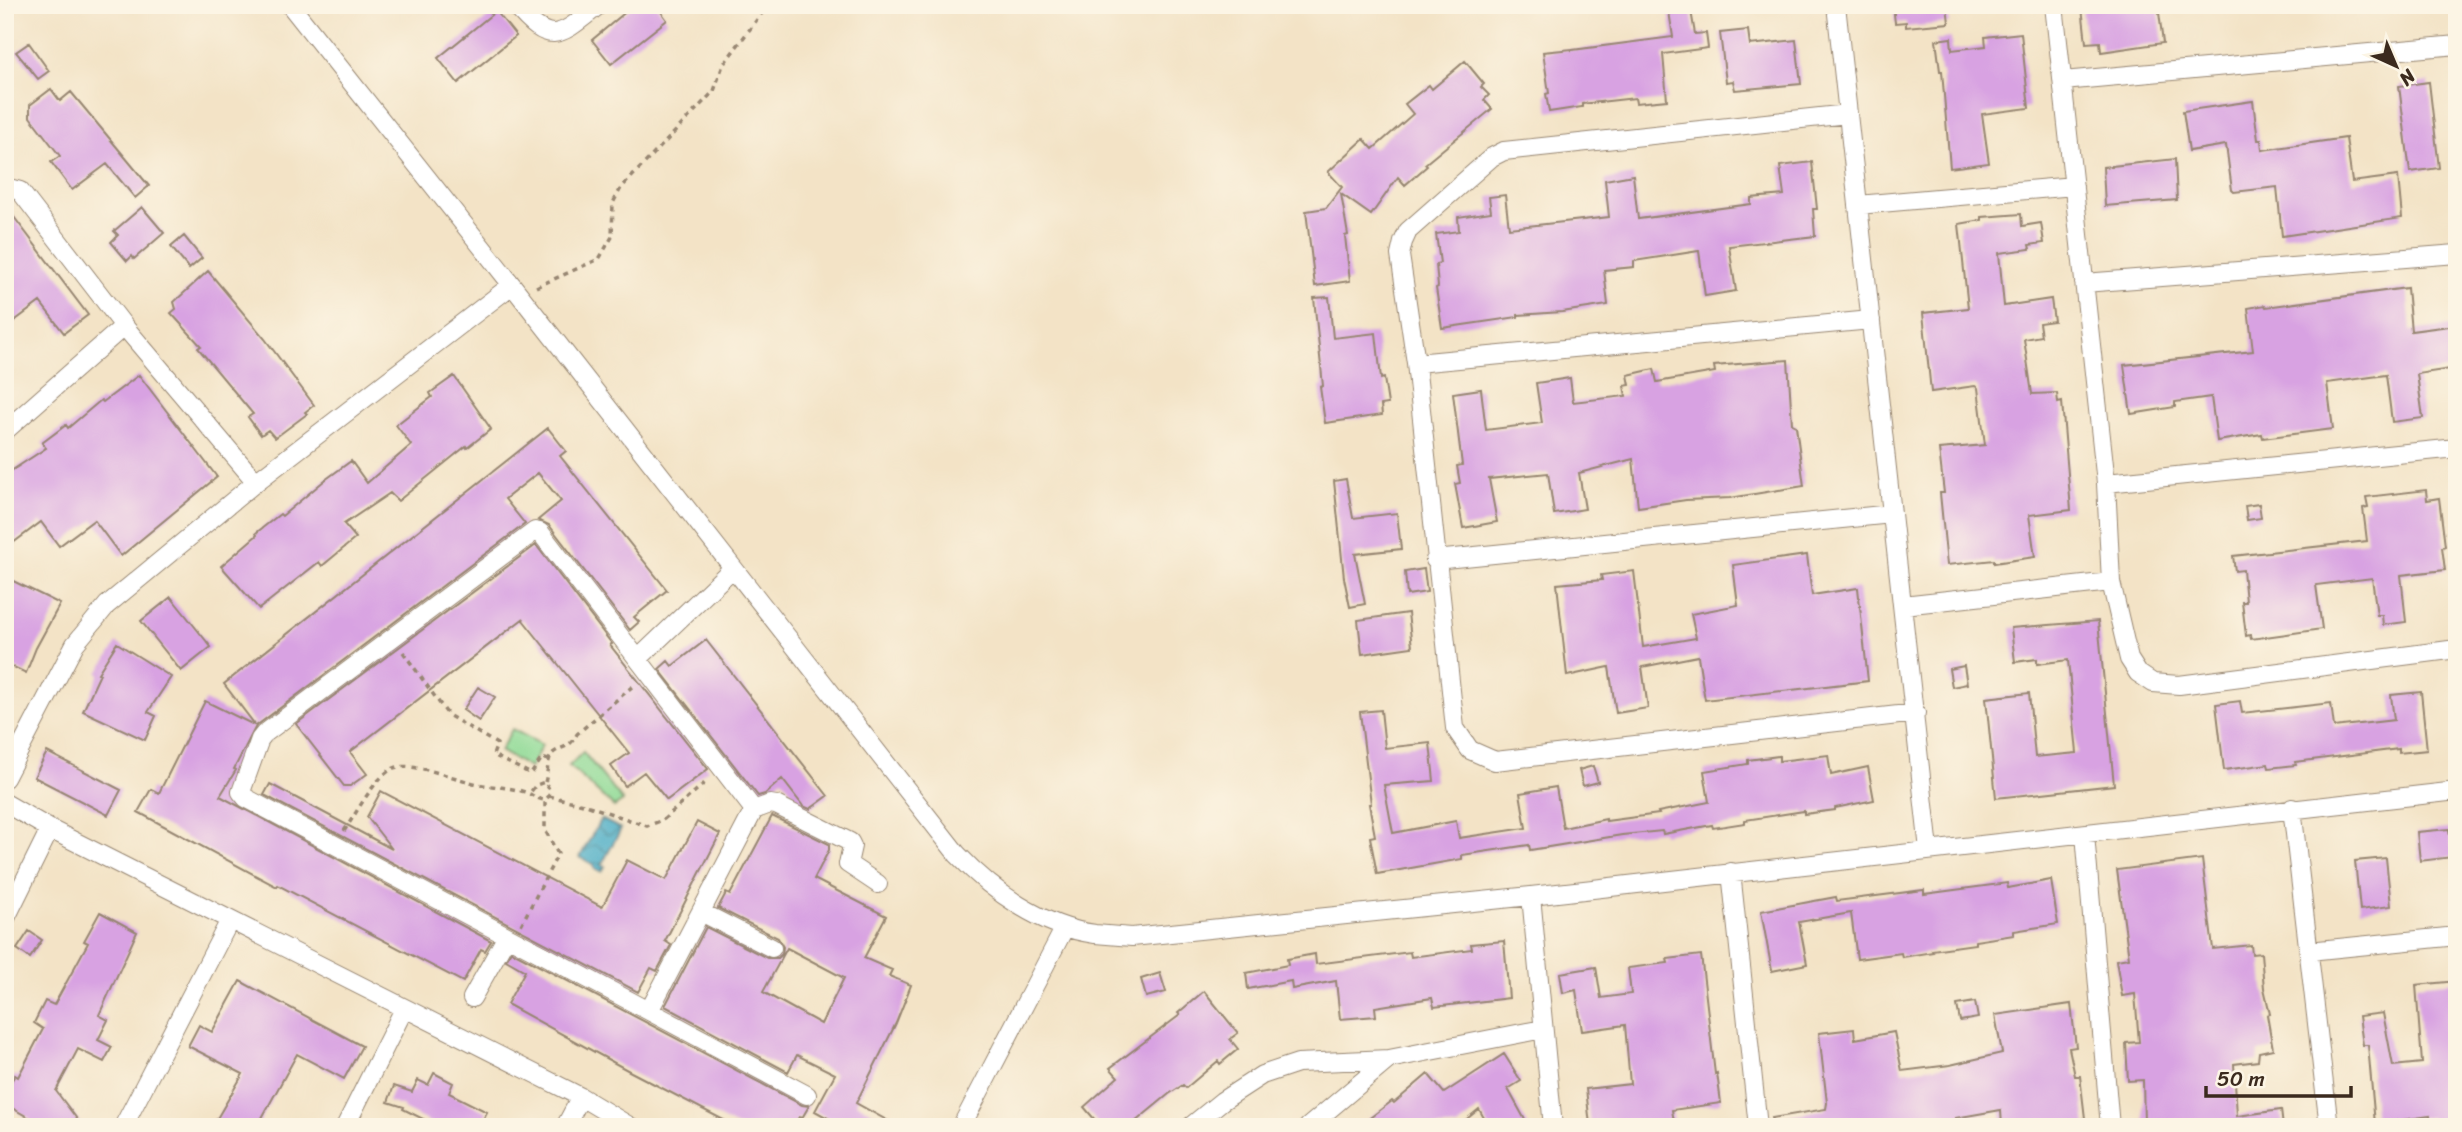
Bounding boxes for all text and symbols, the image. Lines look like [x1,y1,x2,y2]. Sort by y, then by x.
north arrow [2360,32,2430,102]
text: N [2391,61,2424,95]
scale bar [2206,1055,2352,1099]
text: 50 m [2217,1060,2265,1098]

